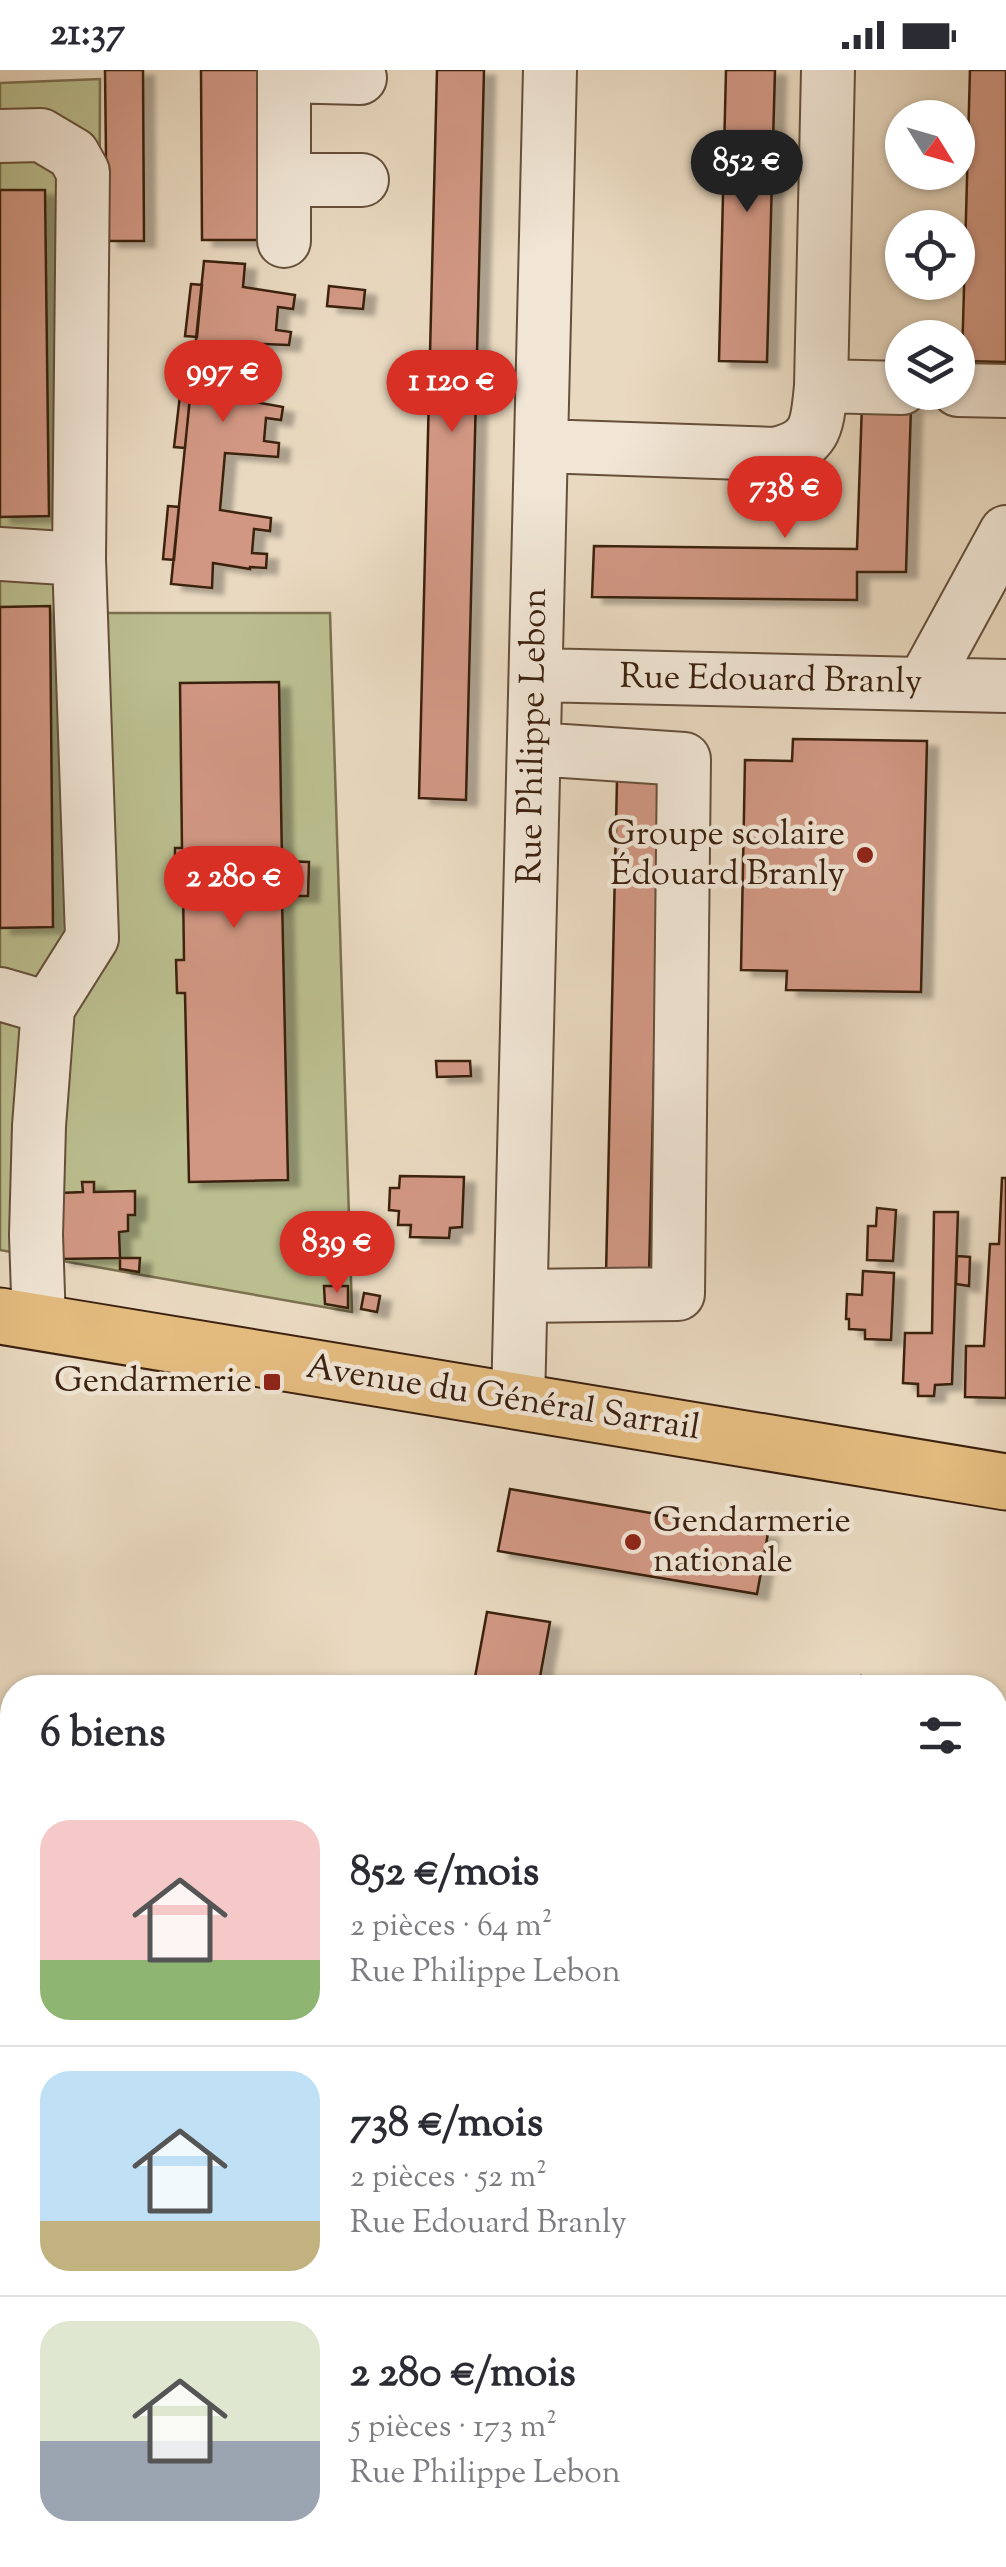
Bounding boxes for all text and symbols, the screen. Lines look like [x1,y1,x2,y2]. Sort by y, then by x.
text: 21:37 [50,8,125,62]
north arrow [885,100,975,190]
map controls [885,100,975,410]
pin: 852 € [677,130,817,215]
text: 852 € [713,139,781,185]
button: locate [885,210,975,300]
button: layers [885,320,975,410]
pin: 997 € [153,340,293,425]
text: 997 € [186,349,260,395]
pin: 1 120 € [360,350,544,435]
text: 1 120 € [409,359,495,405]
pin: 738 € [715,456,855,541]
text: 738 € [749,465,821,511]
street label: Rue Philippe Lebon [506,588,562,884]
street label: Rue Edouard Branly [619,653,923,709]
place label: Groupe scolaire Édouard Branly [607,810,845,901]
marker: Groupe scolaire Édouard Branly [854,844,876,866]
pin: 2 280 € [142,846,326,931]
text: 2 280 € [186,855,282,901]
pin: 839 € [267,1211,407,1296]
text: 839 € [302,1220,372,1266]
street label: Avenue du Général Sarrail [302,1343,704,1455]
place label: Gendarmerie [54,1357,252,1408]
marker: Gendarmerie [261,1371,283,1393]
place label: Gendarmerie nationale [653,1497,851,1588]
marker: Gendarmerie nationale [622,1531,644,1553]
text: 6 biens [40,1705,165,1765]
icon: filters [913,1708,968,1763]
text: 852 €/mois [350,1844,539,1904]
icon: home [120,1860,240,1980]
text: 2 pièces · 64 m² [350,1904,553,1950]
text: Rue Philippe Lebon [350,1950,621,1996]
text: 738 €/mois [350,2095,543,2155]
icon: home [120,2111,240,2231]
text: 2 pièces · 52 m² [350,2155,547,2201]
text: Rue Edouard Branly [350,2201,627,2247]
text: 2 280 €/mois [350,2345,576,2405]
icon: home [120,2361,240,2481]
text: 5 pièces · 173 m² [350,2405,557,2451]
text: Rue Philippe Lebon [350,2451,621,2497]

